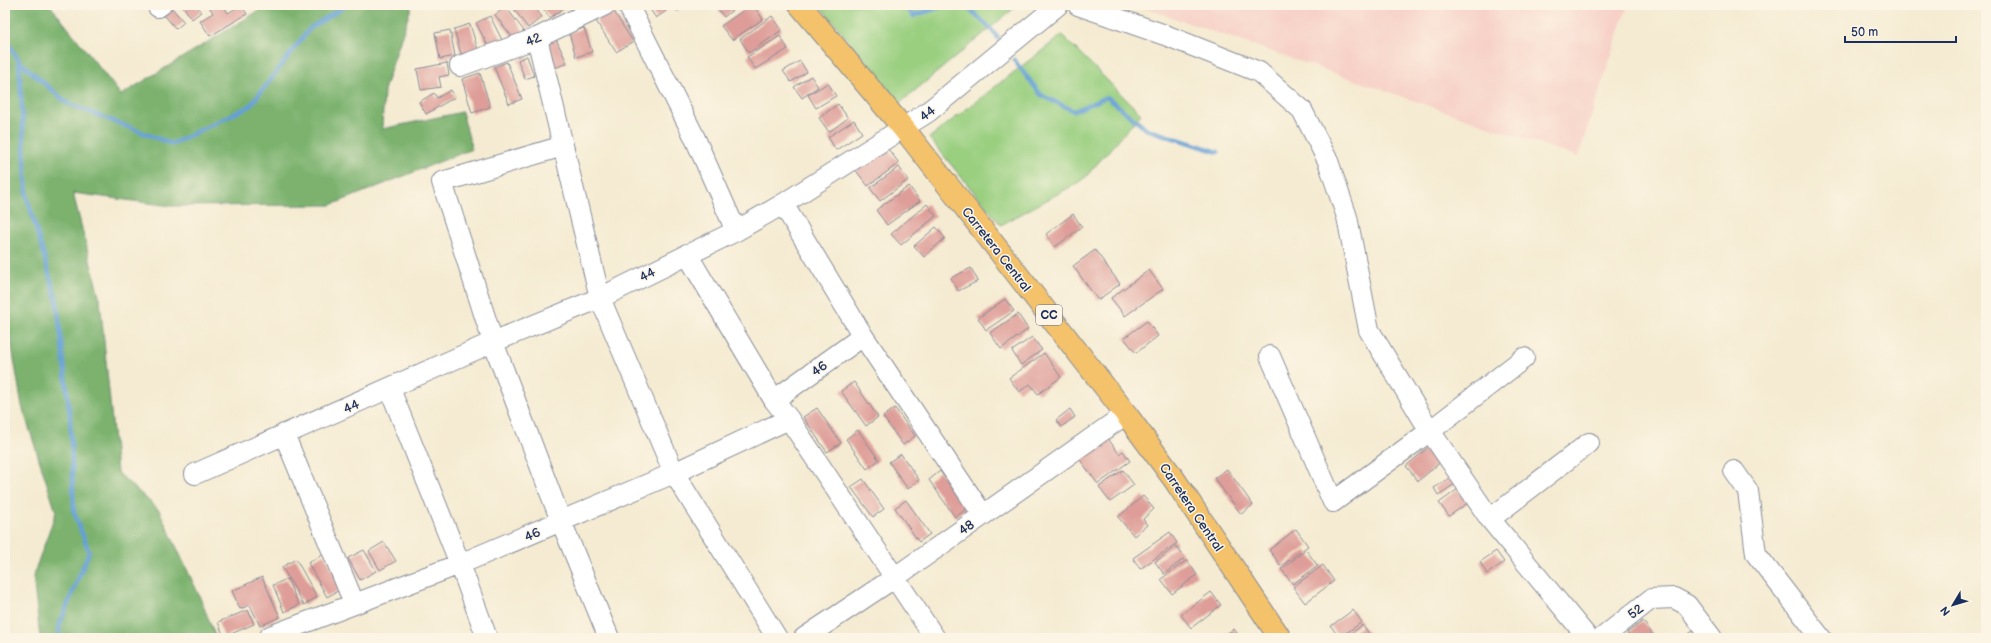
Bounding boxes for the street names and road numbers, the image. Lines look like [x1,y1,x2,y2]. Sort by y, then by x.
street label: 42 [523,29,544,50]
street label: 44 [916,103,939,125]
street label: Carretera Central [958,204,1034,295]
street label: 44 [637,264,658,286]
road number: CC [1036,305,1062,325]
street label: 46 [808,358,831,380]
street label: 44 [341,396,362,417]
street label: Carretera Central [1156,460,1227,555]
street label: 48 [956,517,978,539]
street label: 46 [522,524,543,545]
street label: 52 [1625,601,1647,623]

